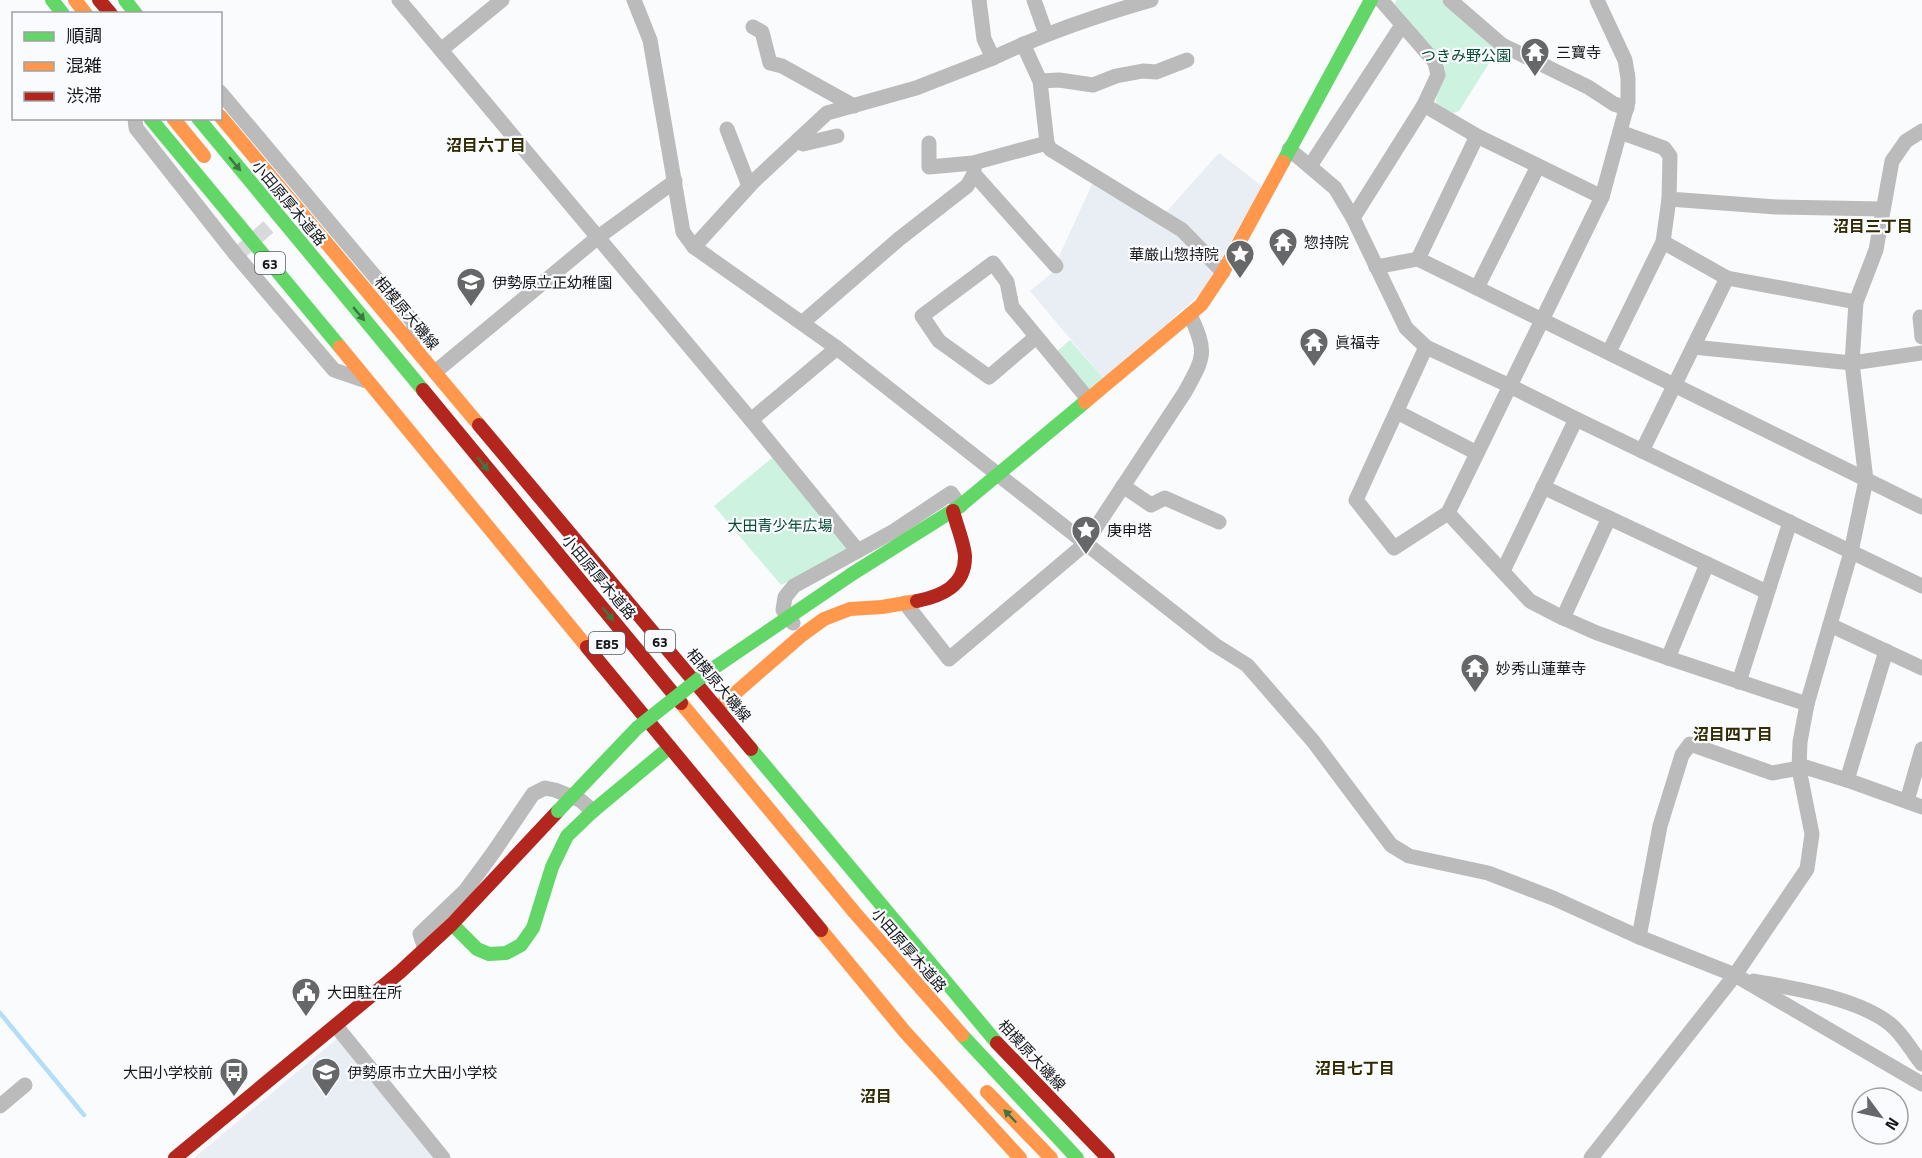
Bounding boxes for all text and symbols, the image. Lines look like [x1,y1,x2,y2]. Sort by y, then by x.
legend [12,12,222,120]
text: 順調 [66,22,102,49]
temple icon: 三寶寺 [1519,36,1551,78]
place label: 三寶寺 [1556,41,1601,64]
park label: つきみ野公園 [1421,44,1511,67]
text: 混雑 [66,52,102,79]
text: 渋滞 [66,82,102,109]
district label: 沼目六丁目 [446,133,526,157]
street label: 小田原厚木道路 [246,155,332,251]
one-way arrow [228,156,240,171]
district label: 沼目三丁目 [1833,214,1913,238]
temple icon: 惣持院 [1267,226,1299,268]
place label: 惣持院 [1304,231,1349,254]
place icon: 華厳山惣持院 [1224,238,1256,280]
place label: 華厳山惣持院 [1129,243,1219,266]
road number: 63 [255,252,285,274]
school or university icon: 伊勢原立正幼稚園 [455,266,487,308]
street label: 相模原大磯線 [369,271,445,355]
place label: 伊勢原立正幼稚園 [492,271,612,294]
one-way arrow [352,306,365,321]
temple icon: 眞福寺 [1298,326,1330,368]
place label: 眞福寺 [1335,331,1380,354]
one-way arrow [477,456,490,472]
park label: 大田青少年広場 [727,514,833,537]
place icon: 庚申塔 [1070,514,1102,556]
place label: 庚申塔 [1107,519,1152,542]
street label: 小田原厚木道路 [556,529,642,625]
one-way arrow [601,606,614,622]
road number: 63 [645,630,675,652]
road number: E85 [589,632,625,654]
street label: 相模原大磯線 [681,643,757,727]
temple icon: 妙秀山蓮華寺 [1459,652,1491,694]
place label: 妙秀山蓮華寺 [1496,657,1586,680]
district label: 沼目四丁目 [1693,722,1773,746]
street label: 小田原厚木道路 [866,903,952,997]
public building icon: 大田駐在所 [290,976,322,1018]
place label: 大田駐在所 [327,981,402,1004]
street label: 相模原大磯線 [993,1014,1071,1096]
bus stop icon: 大田小学校前 [218,1056,250,1098]
school or university icon: 伊勢原市立大田小学校 [310,1056,342,1098]
district label: 沼目七丁目 [1315,1056,1395,1080]
place label: 大田小学校前 [123,1061,213,1084]
place label: 伊勢原市立大田小学校 [347,1061,497,1084]
district label: 沼目 [860,1084,892,1108]
north arrow [1850,1086,1910,1146]
one-way arrow [1004,1109,1018,1123]
text: N [1879,1113,1906,1135]

